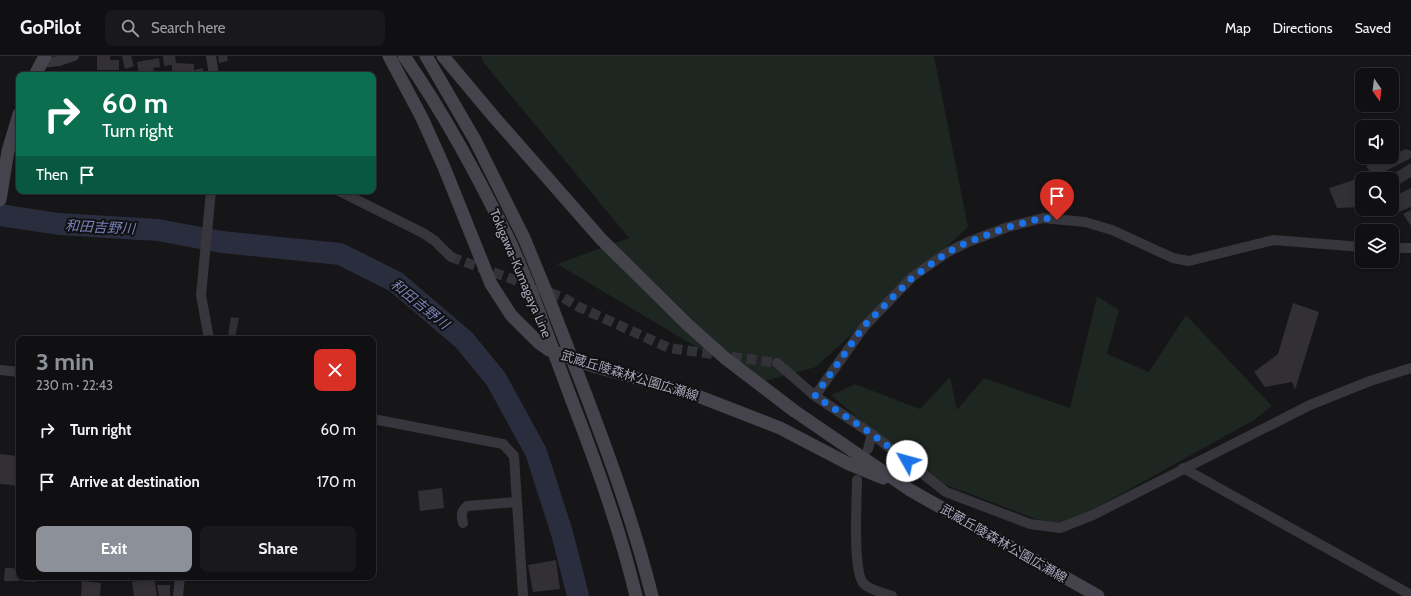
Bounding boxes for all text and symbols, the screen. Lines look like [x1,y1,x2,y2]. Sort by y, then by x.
search box [105,10,385,46]
text: GoPilot [20,16,81,39]
icon: search [119,17,141,39]
text: Search here [151,19,225,37]
text: Map [1225,19,1251,37]
text: Directions [1273,19,1333,37]
text: Saved [1355,19,1391,37]
north arrow [1355,68,1399,112]
map controls [1355,68,1399,268]
text: 60 m [102,86,168,120]
icon: right [36,88,88,140]
text: Turn right [102,120,173,142]
button: sound [1355,120,1399,164]
icon: arrive [76,164,98,186]
text: Then [36,166,68,184]
button: search [1355,172,1399,216]
pin [1040,179,1074,220]
icon: arrive [1046,185,1068,207]
street label: Tokigawa-Kumagaya Line [487,206,555,340]
water label: 和田吉野川 [65,216,137,238]
button: layers [1355,224,1399,268]
water label: 和田吉野川 [387,275,454,334]
street label: 武蔵丘陵森林公園広瀬線 [559,346,701,404]
text: 3 min [36,347,94,376]
button: close [314,349,356,391]
text: 230 m · 22:43 [36,377,113,393]
icon: right [36,419,58,441]
text: Turn right [70,421,131,439]
text: 60 m [320,421,356,439]
position arrow [886,440,928,482]
icon: arrive [36,471,58,493]
text: Arrive at destination [70,473,200,491]
text: 170 m [317,473,356,491]
street label: 武蔵丘陵森林公園広瀬線 [938,500,1070,586]
button: Exit [36,526,192,572]
button: Share [200,526,356,572]

